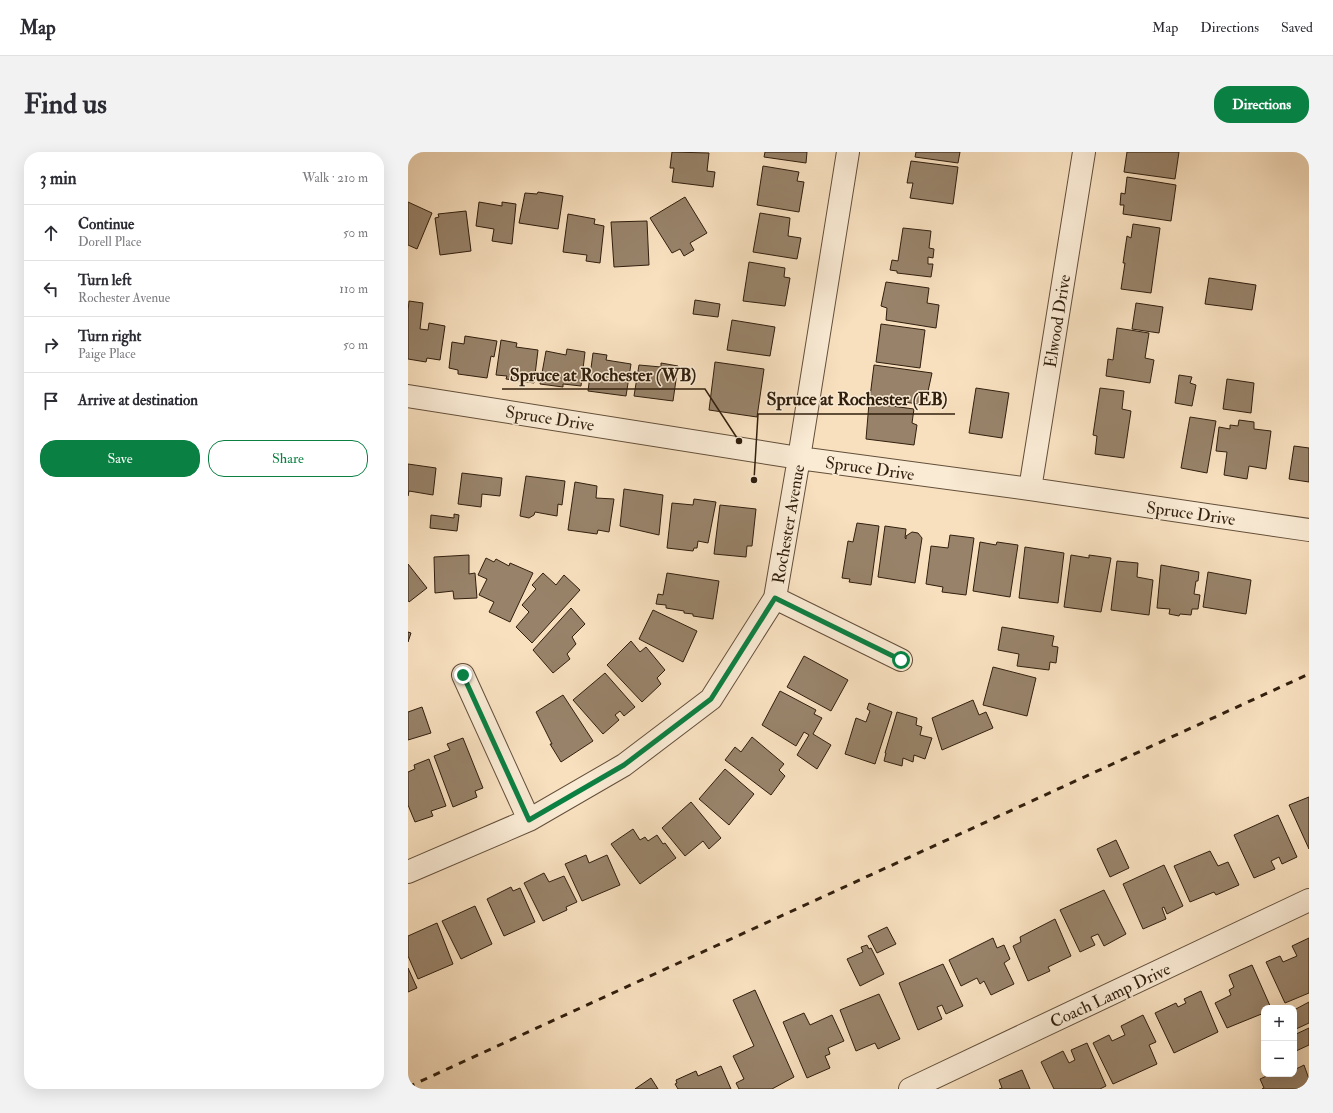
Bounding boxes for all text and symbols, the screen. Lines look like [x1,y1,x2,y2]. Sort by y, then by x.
text: Map [20,16,56,40]
text: Map [1152,19,1178,36]
text: Directions [1200,19,1259,36]
text: Saved [1281,19,1313,36]
button: Directions [1214,86,1309,123]
text: Find us [24,87,107,122]
text: 3 min [40,168,77,189]
text: Walk · 210 m [302,170,368,186]
text: Continue [78,215,134,234]
icon: ahead [40,222,62,244]
text: 50 m [343,225,368,241]
text: Dorell Place [78,234,141,250]
text: Turn left [78,271,132,290]
street label: Elwood Drive [1040,273,1075,369]
icon: left [40,278,62,300]
text: 110 m [339,281,368,297]
text: Rochester Avenue [78,290,170,306]
text: Turn right [78,327,141,346]
icon: right [40,334,62,356]
text: 50 m [343,337,368,353]
text: Paige Place [78,346,136,362]
callout: Spruce at Rochester (WB) [502,359,705,389]
text: Spruce at Rochester (WB) [510,364,697,387]
callout: Spruce at Rochester (EB) [758,384,955,414]
text: Spruce at Rochester (EB) [767,388,948,411]
icon: arrive [40,390,62,412]
text: Arrive at destination [78,391,198,410]
street label: Spruce Drive [504,401,596,437]
button: Save [40,440,200,477]
button: Share [208,440,368,477]
street label: Spruce Drive [824,452,916,486]
street label: Rochester Avenue [768,463,809,585]
street label: Spruce Drive [1145,497,1237,531]
route start [892,651,910,669]
route end [454,666,472,684]
street label: Coach Lamp Drive [1047,958,1174,1033]
map controls [1261,1005,1297,1077]
button: + [1261,1005,1297,1041]
button: − [1261,1041,1297,1077]

